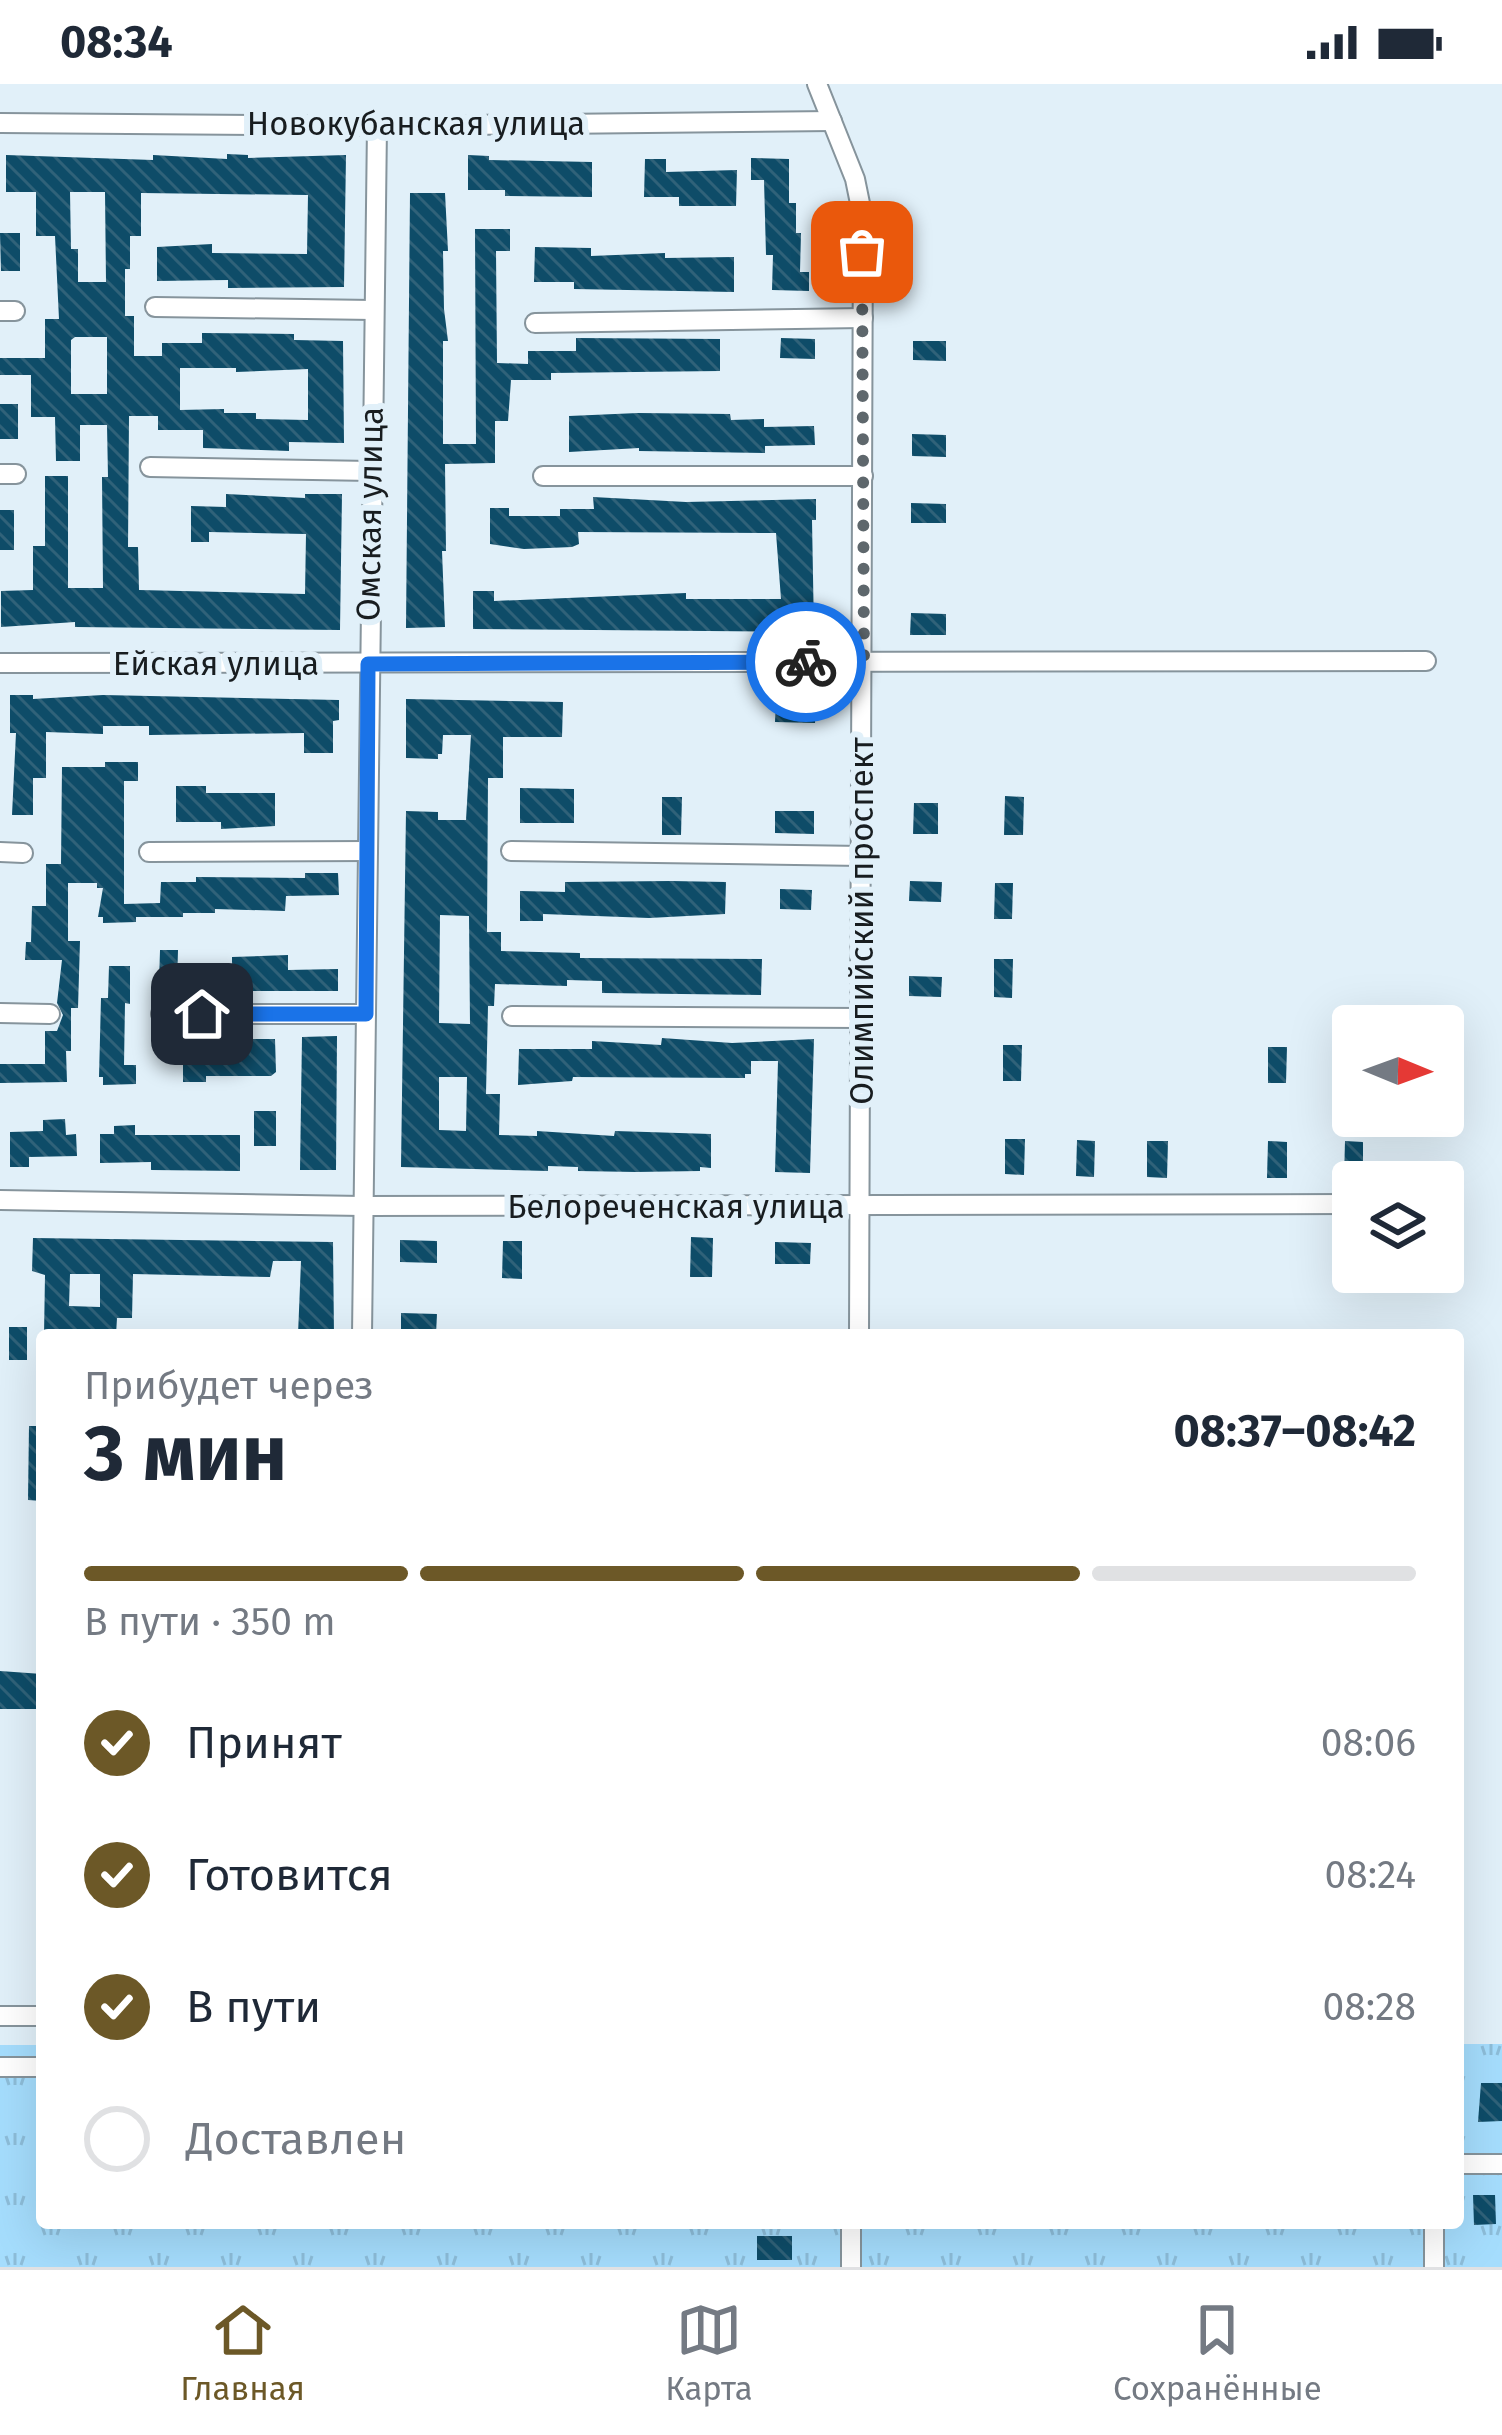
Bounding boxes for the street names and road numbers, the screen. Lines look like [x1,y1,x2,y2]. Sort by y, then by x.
street label: Новокубанская улица [247,104,585,144]
street label: Омская улица [348,407,392,621]
street label: Ейская улица [113,644,319,684]
street label: Олимпийский проспект [842,737,882,1105]
street label: Белореченская улица [507,1187,845,1227]

